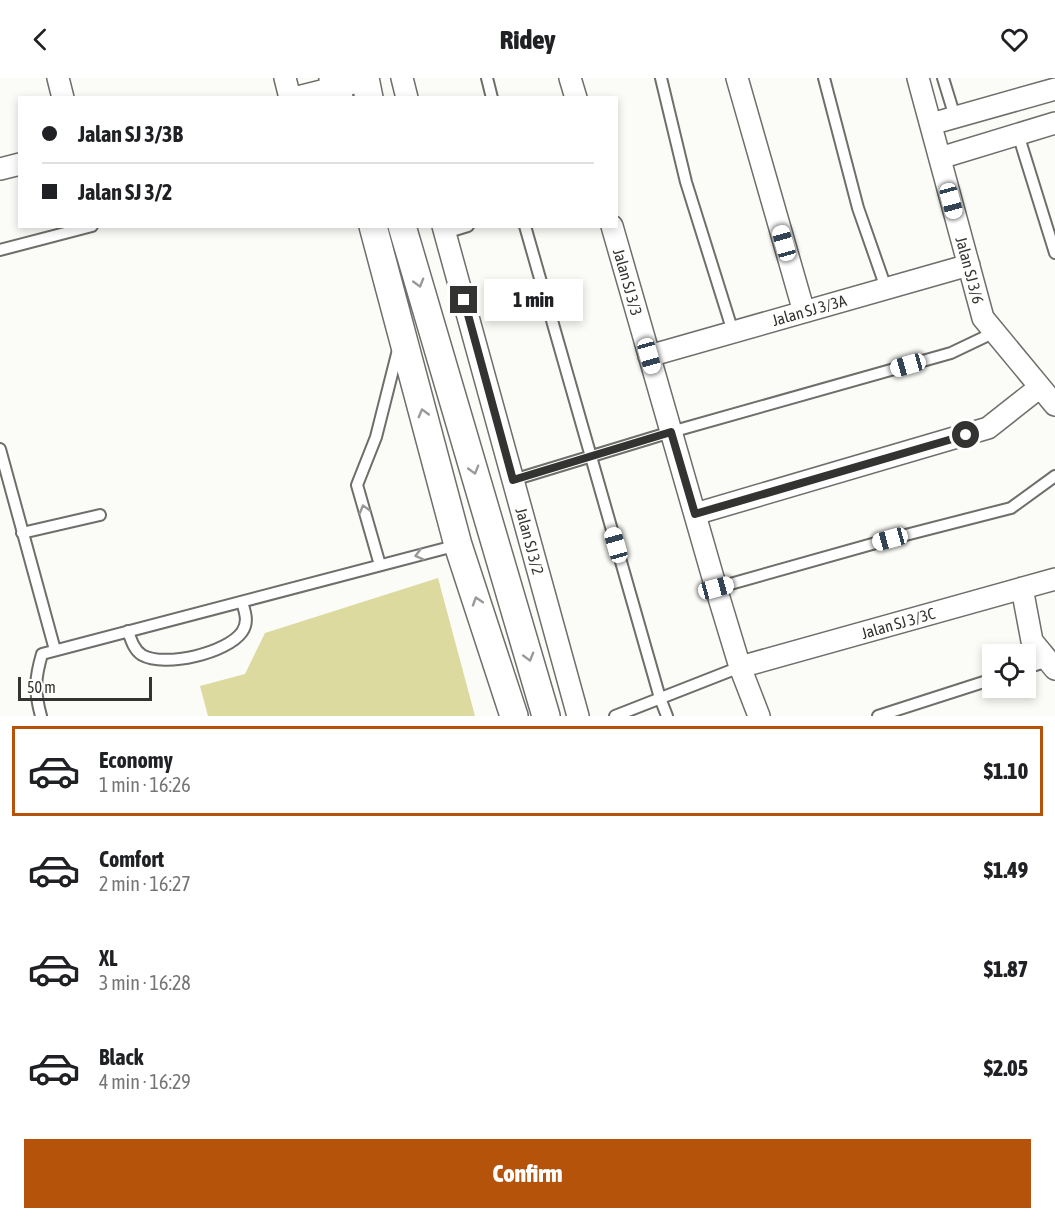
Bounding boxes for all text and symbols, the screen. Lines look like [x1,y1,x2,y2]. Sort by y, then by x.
icon: back [24,23,57,56]
icon: heart [998,23,1031,56]
text: Ridey [500,24,555,55]
text: Jalan SJ 3/3B [78,121,183,147]
text: Jalan SJ 3/2 [78,179,172,205]
car [938,181,964,221]
car [770,223,798,263]
street label: Jalan SJ 3/6 [952,234,988,306]
street label: Jalan SJ 3/3 [610,247,646,317]
one-way arrow [412,277,424,288]
callout: 1 min [485,279,584,321]
route end [450,286,477,313]
text: 1 min [513,288,554,311]
street label: Jalan SJ 3/3A [770,291,848,329]
car [635,336,663,376]
car [888,351,928,379]
one-way arrow [418,408,430,419]
route start [952,421,979,448]
one-way arrow [467,464,479,475]
one-way arrow [359,504,371,515]
street label: Jalan SJ 3/2 [512,505,548,577]
car [602,525,630,565]
car [870,526,910,552]
one-way arrow [414,548,425,560]
car [696,575,736,601]
one-way arrow [471,596,484,607]
street label: Jalan SJ 3/3C [859,604,937,642]
map controls [982,644,1036,698]
button: locate [982,644,1036,698]
one-way arrow [522,651,534,662]
scale bar [18,674,152,702]
text: 50 m [27,678,56,696]
icon: car [27,744,81,798]
text: Economy [99,747,173,773]
text: $1.10 [984,758,1028,784]
text: 1 min · 16:26 [99,773,191,796]
icon: car [27,843,81,897]
text: Comfort [99,846,164,872]
text: $1.49 [984,857,1028,883]
text: 2 min · 16:27 [99,872,191,895]
icon: car [27,942,81,996]
text: XL [99,945,117,971]
text: $1.87 [984,956,1028,982]
text: 3 min · 16:28 [99,971,191,994]
icon: car [27,1041,81,1095]
text: Black [99,1044,143,1070]
text: $2.05 [984,1055,1028,1081]
text: 4 min · 16:29 [99,1070,191,1093]
button: Confirm [24,1139,1031,1208]

